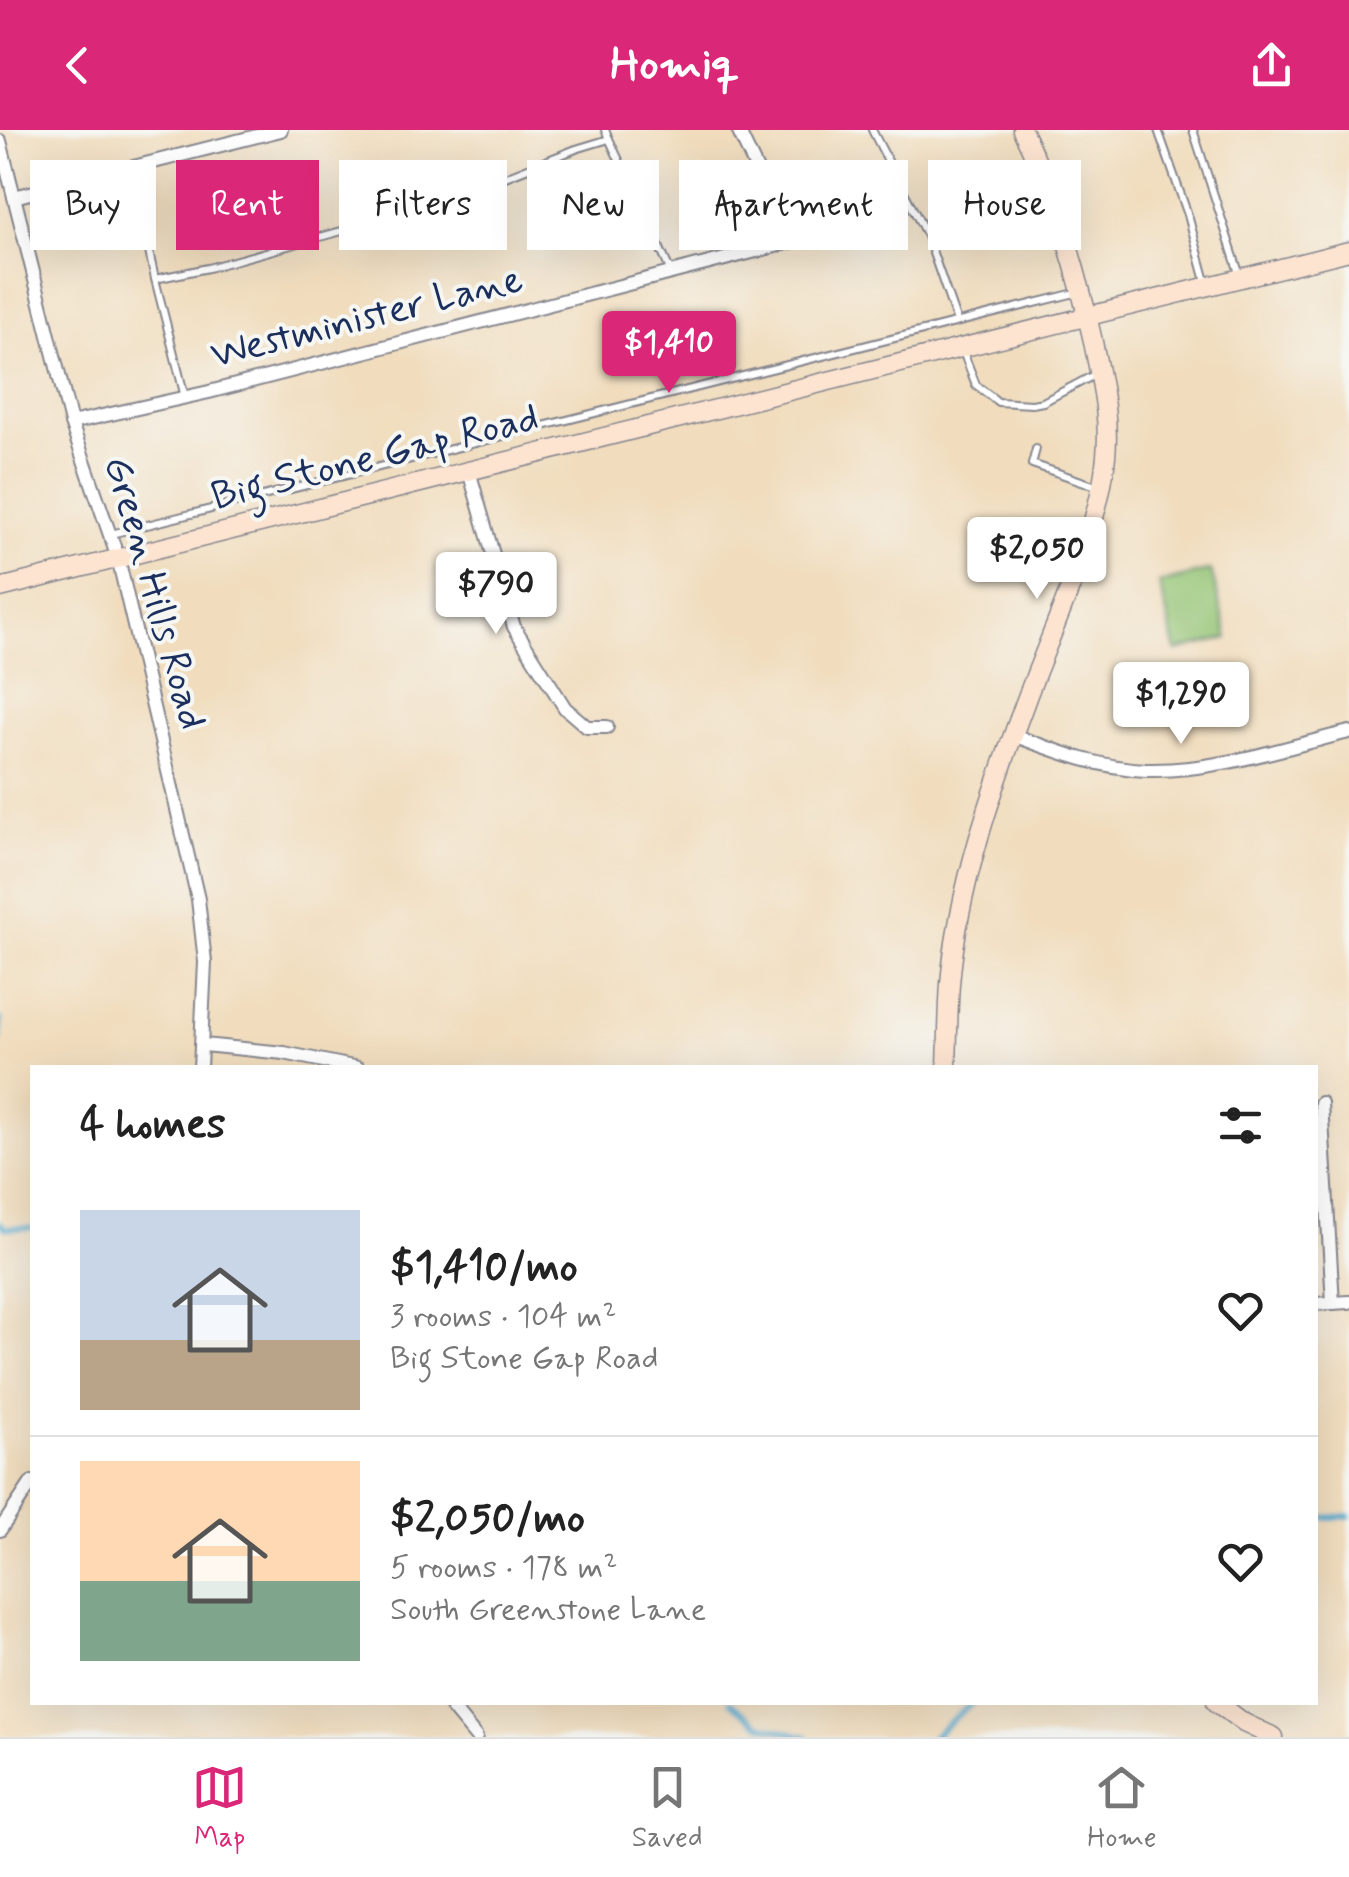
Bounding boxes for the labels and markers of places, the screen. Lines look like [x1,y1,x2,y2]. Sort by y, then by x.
pin: $1,410 [588,311,750,396]
pin: $2,050 [956,517,1118,602]
pin: $790 [437,552,555,637]
pin: $1,290 [1100,662,1262,747]

